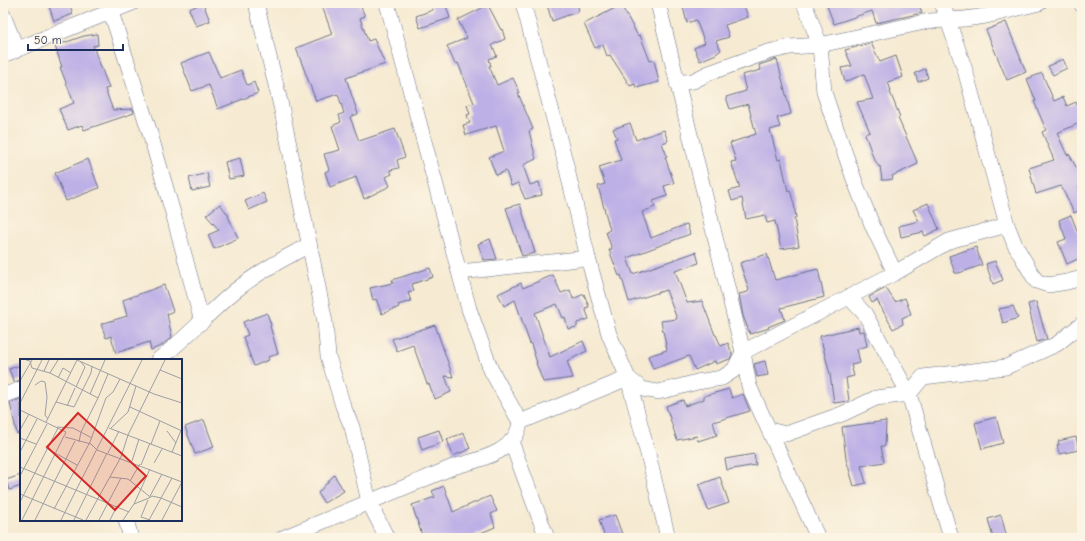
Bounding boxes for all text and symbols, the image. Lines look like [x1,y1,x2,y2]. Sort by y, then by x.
scale bar [28,26,123,52]
text: 50 m [34,33,62,47]
inset map [20,359,182,521]

